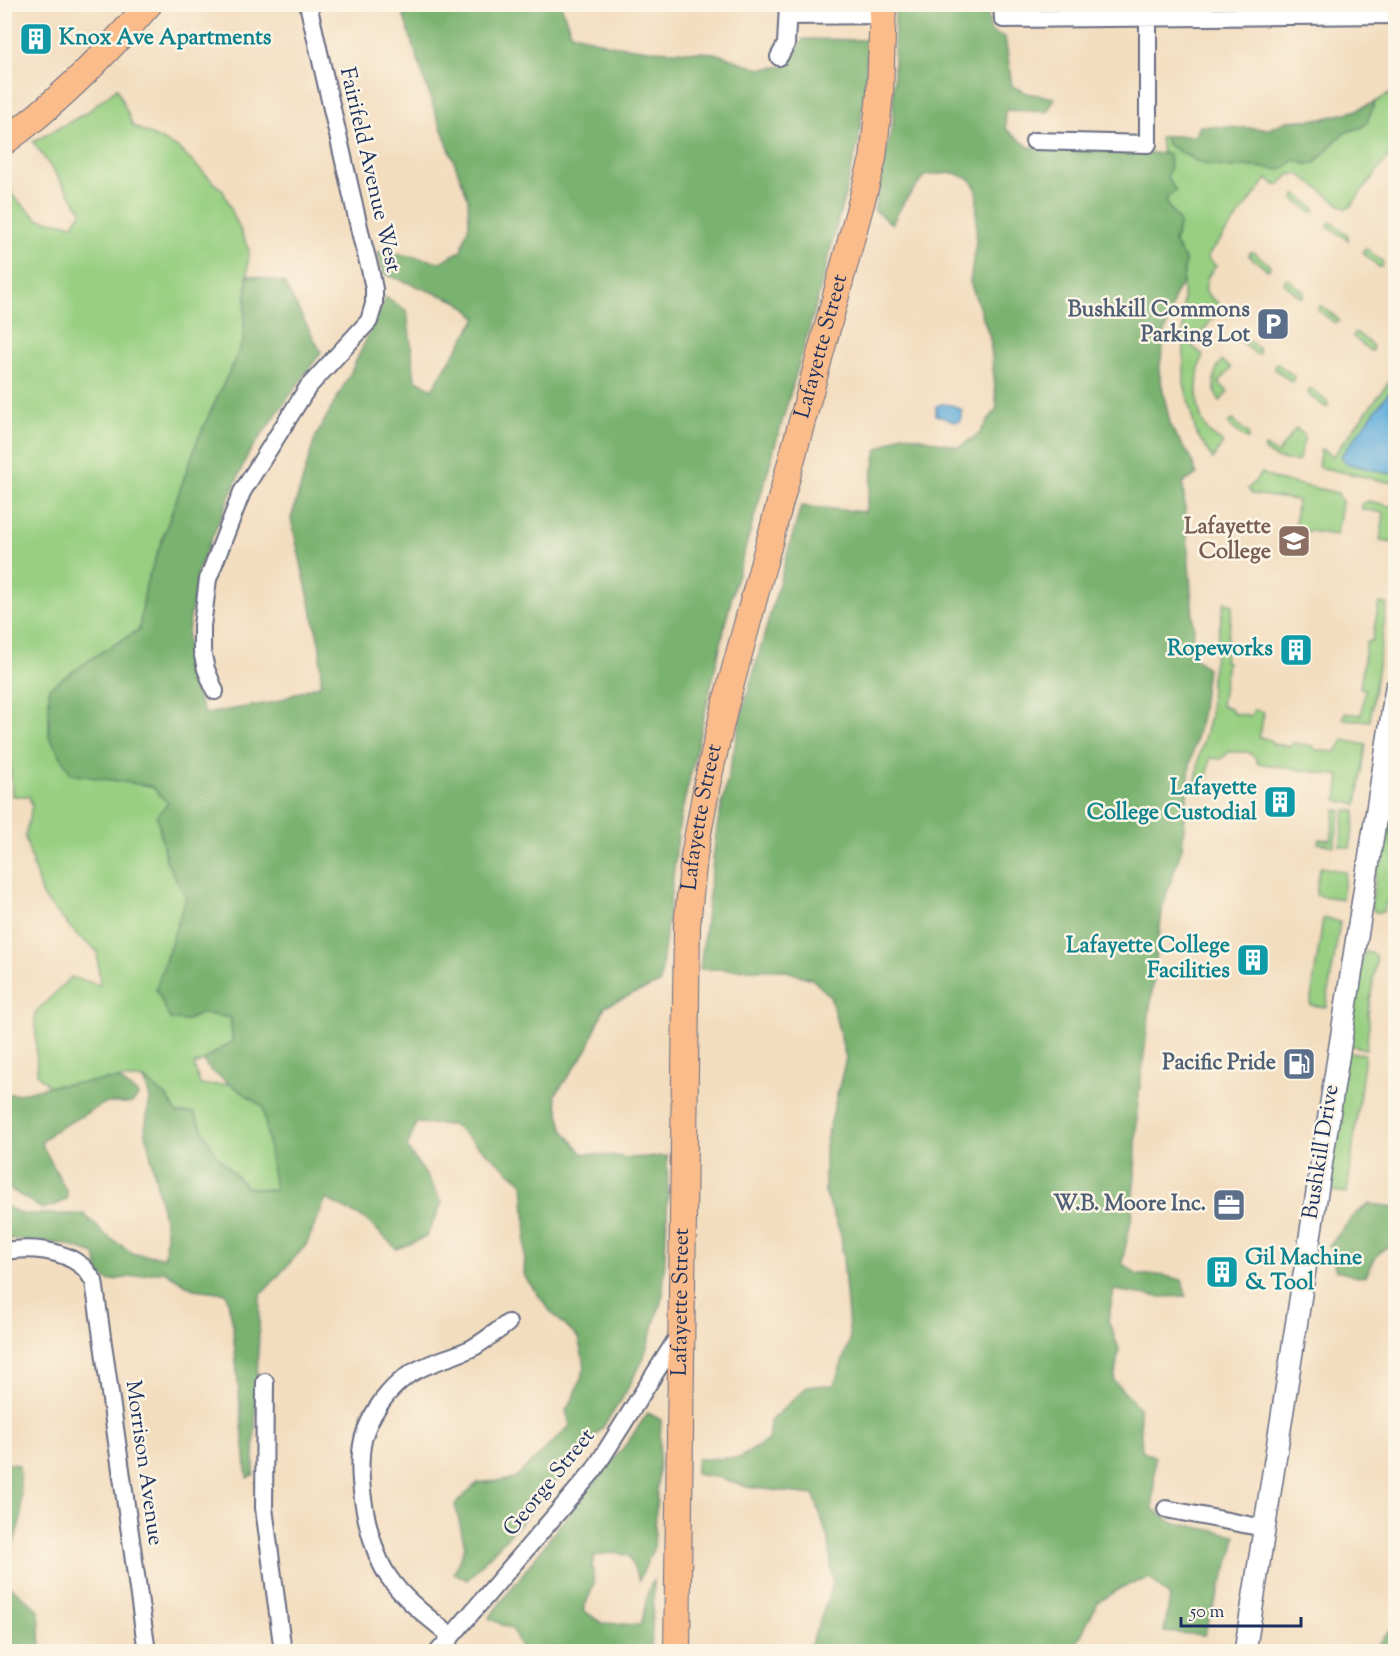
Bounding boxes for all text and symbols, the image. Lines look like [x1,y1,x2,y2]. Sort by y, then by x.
building icon: Knox Ave Apartments [18,21,54,57]
place label: Knox Ave Apartments [59,23,272,55]
street label: Fairifeld Avenue West [330,64,408,276]
street label: Lafayette Street [787,270,857,422]
place label: Bushkill Commons Parking Lot [1068,295,1250,352]
parking icon: Bushkill Commons Parking Lot [1255,306,1291,342]
place label: Lafayette College [1184,512,1271,569]
school or university icon: Lafayette College [1276,523,1312,559]
building icon: Ropeworks [1278,632,1314,668]
place label: Ropeworks [1167,634,1273,666]
street label: Lafayette Street [675,740,732,892]
place label: Lafayette College Custodial [1087,773,1258,830]
building icon: Lafayette College Custodial [1262,784,1298,820]
place label: Lafayette College Facilities [1066,931,1230,988]
building icon: Lafayette College Facilities [1235,942,1271,978]
fuel station icon: Pacific Pride [1281,1046,1317,1082]
place label: Pacific Pride [1162,1048,1276,1080]
street label: Bushkill Drive [1296,1082,1348,1222]
office icon: W.B. Moore Inc. [1211,1187,1247,1223]
place label: W.B. Moore Inc. [1053,1189,1206,1221]
street label: Lafayette Street [665,1227,699,1376]
place label: Gil Machine & Tool [1245,1243,1362,1300]
building icon: Gil Machine & Tool [1204,1254,1240,1290]
street label: Morrison Avenue [116,1378,170,1548]
street label: George Street [496,1422,604,1544]
scale bar [1181,1590,1301,1628]
text: 50 m [1189,1600,1225,1626]

